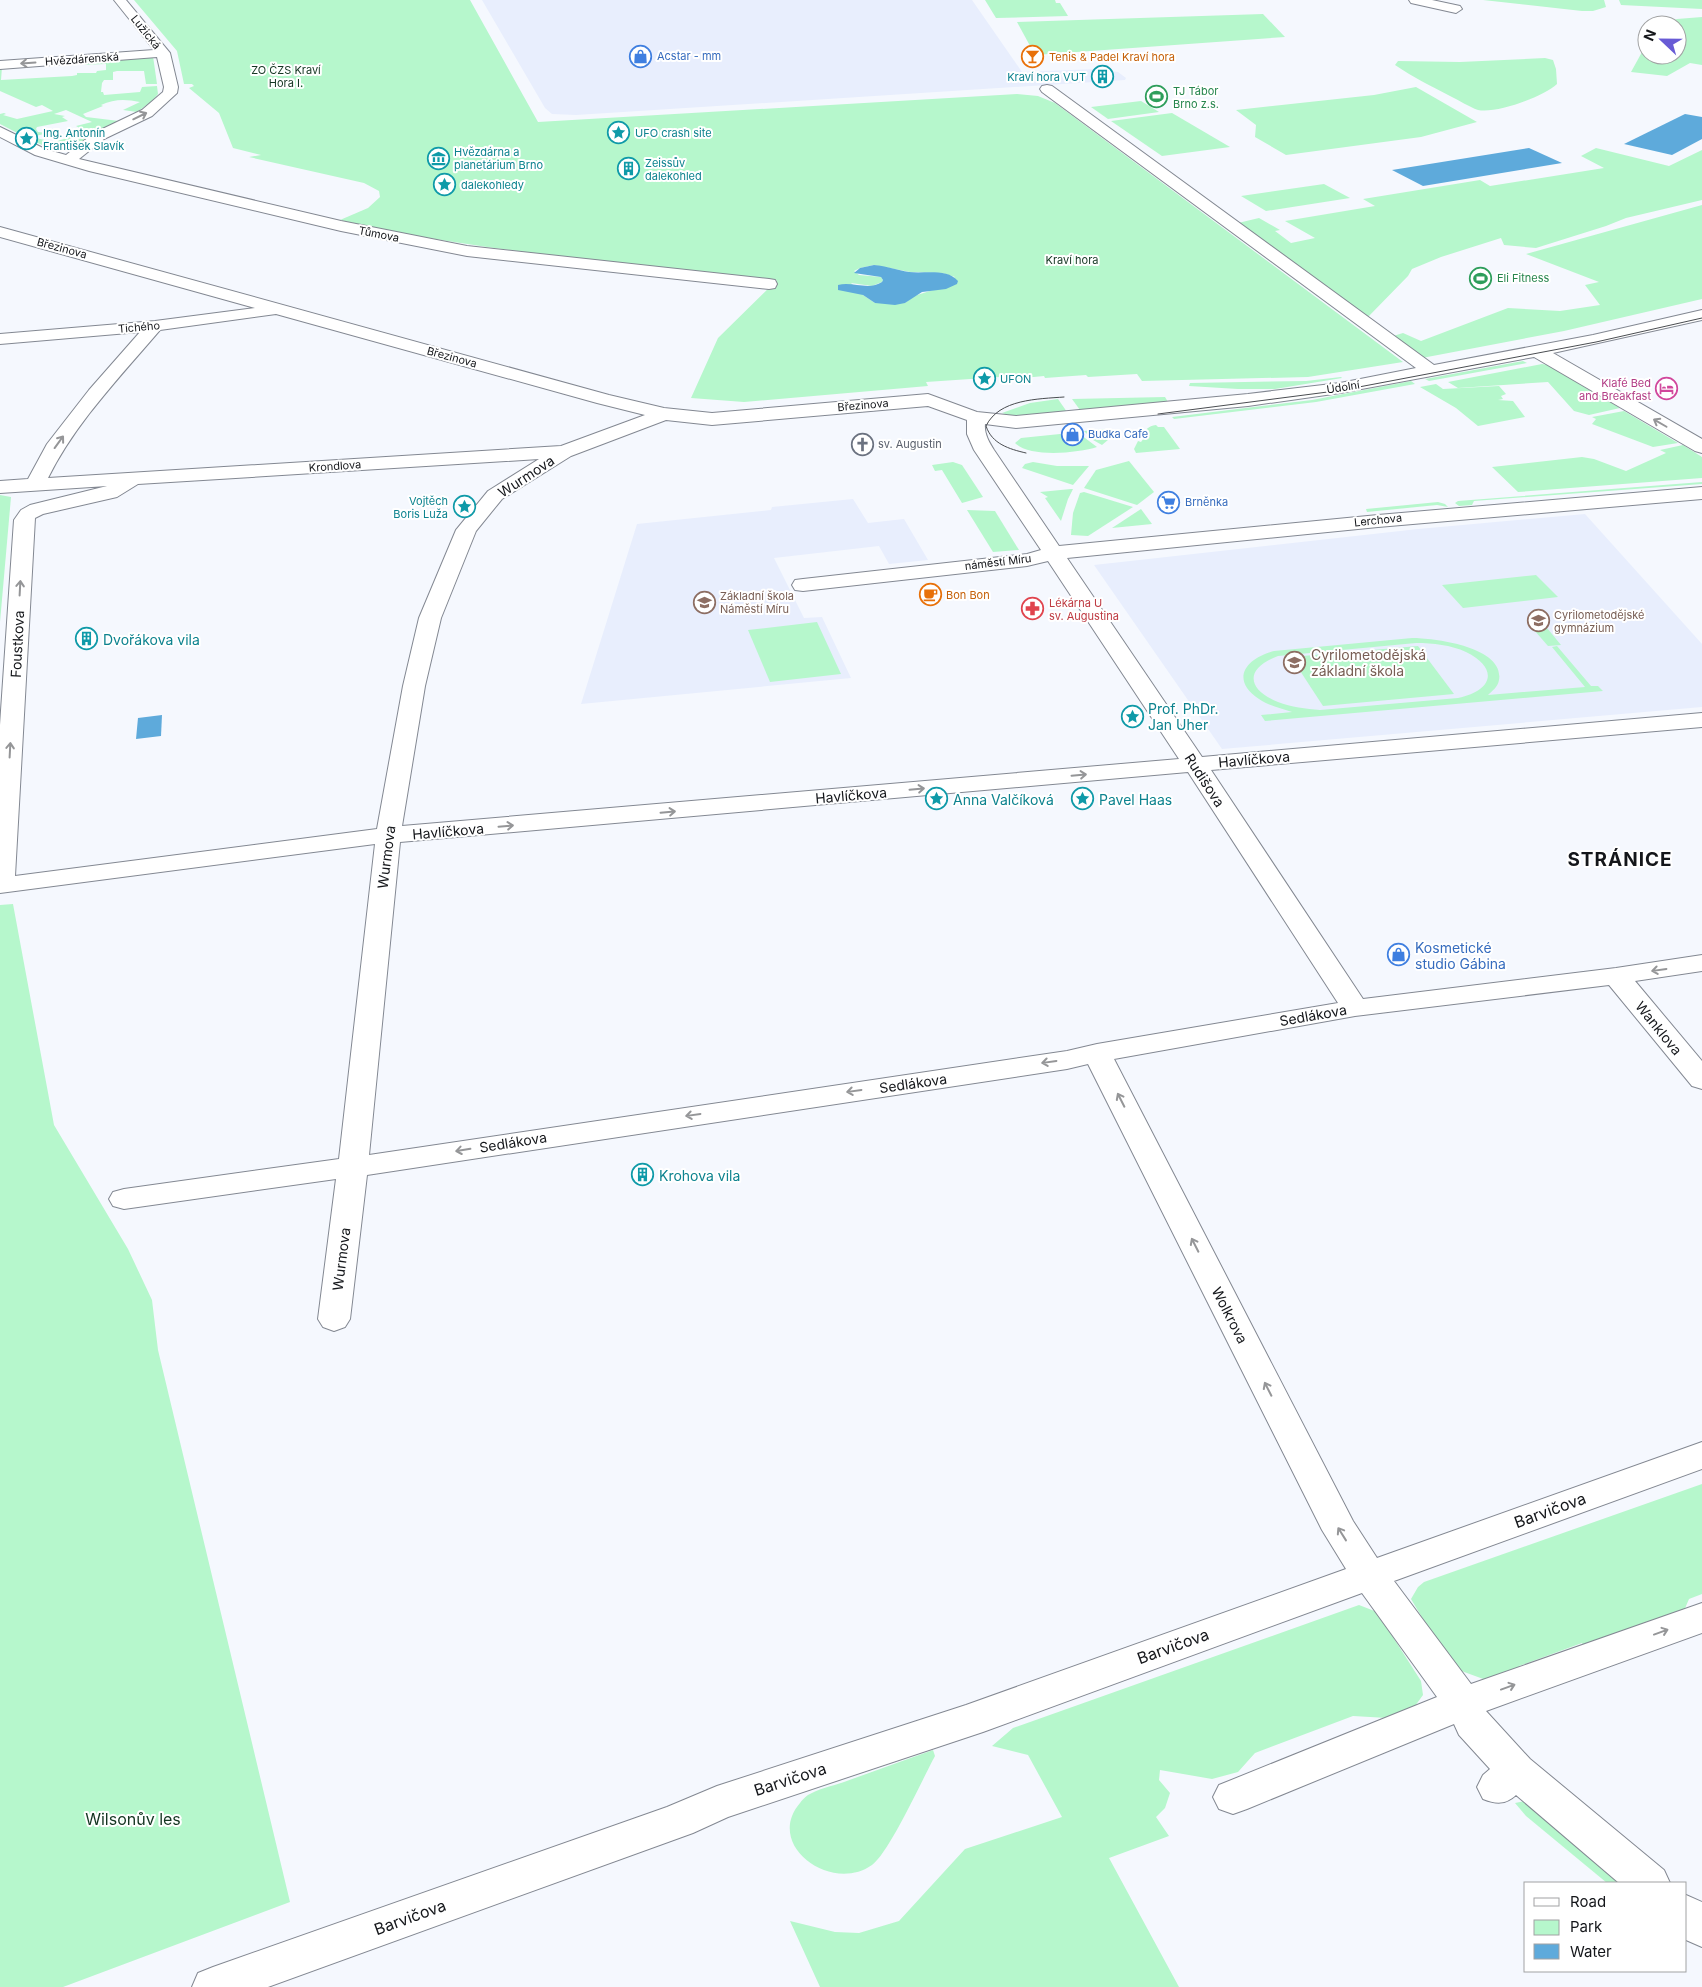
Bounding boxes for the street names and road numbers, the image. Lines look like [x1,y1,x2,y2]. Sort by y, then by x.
street label: Lužická [128,12,164,52]
street label: Hvězdárenská [45,49,119,69]
street label: Tůmova [357,223,401,245]
street label: Březinova [35,235,89,261]
street label: Tichého [117,318,161,336]
street label: Březinova [425,344,479,370]
street label: Údolní [1325,377,1361,397]
street label: Březinova [837,396,889,414]
street label: Wurmova [495,452,557,500]
street label: Krondlova [308,457,362,475]
street label: Lerchova [1353,511,1403,529]
street label: náměstí Míru [964,551,1032,573]
street label: Foustkova [7,610,27,678]
street label: Havlíčkova [1217,747,1291,771]
street label: Rudišova [1181,750,1229,810]
street label: Havlíčkova [814,783,888,807]
street label: Havlíčkova [411,819,485,843]
street label: Wurmova [374,824,398,890]
street label: Wanklova [1632,998,1686,1058]
street label: Sedlákova [1278,1001,1348,1029]
street label: Sedlákova [878,1070,948,1096]
street label: Sedlákova [478,1128,548,1156]
street label: Wurmova [329,1226,353,1292]
street label: Wolkrova [1208,1284,1252,1346]
street label: Barvičova [1511,1488,1589,1532]
street label: Barvičova [1134,1624,1212,1668]
street label: Barvičova [751,1758,829,1800]
street label: Barvičova [371,1895,449,1939]

